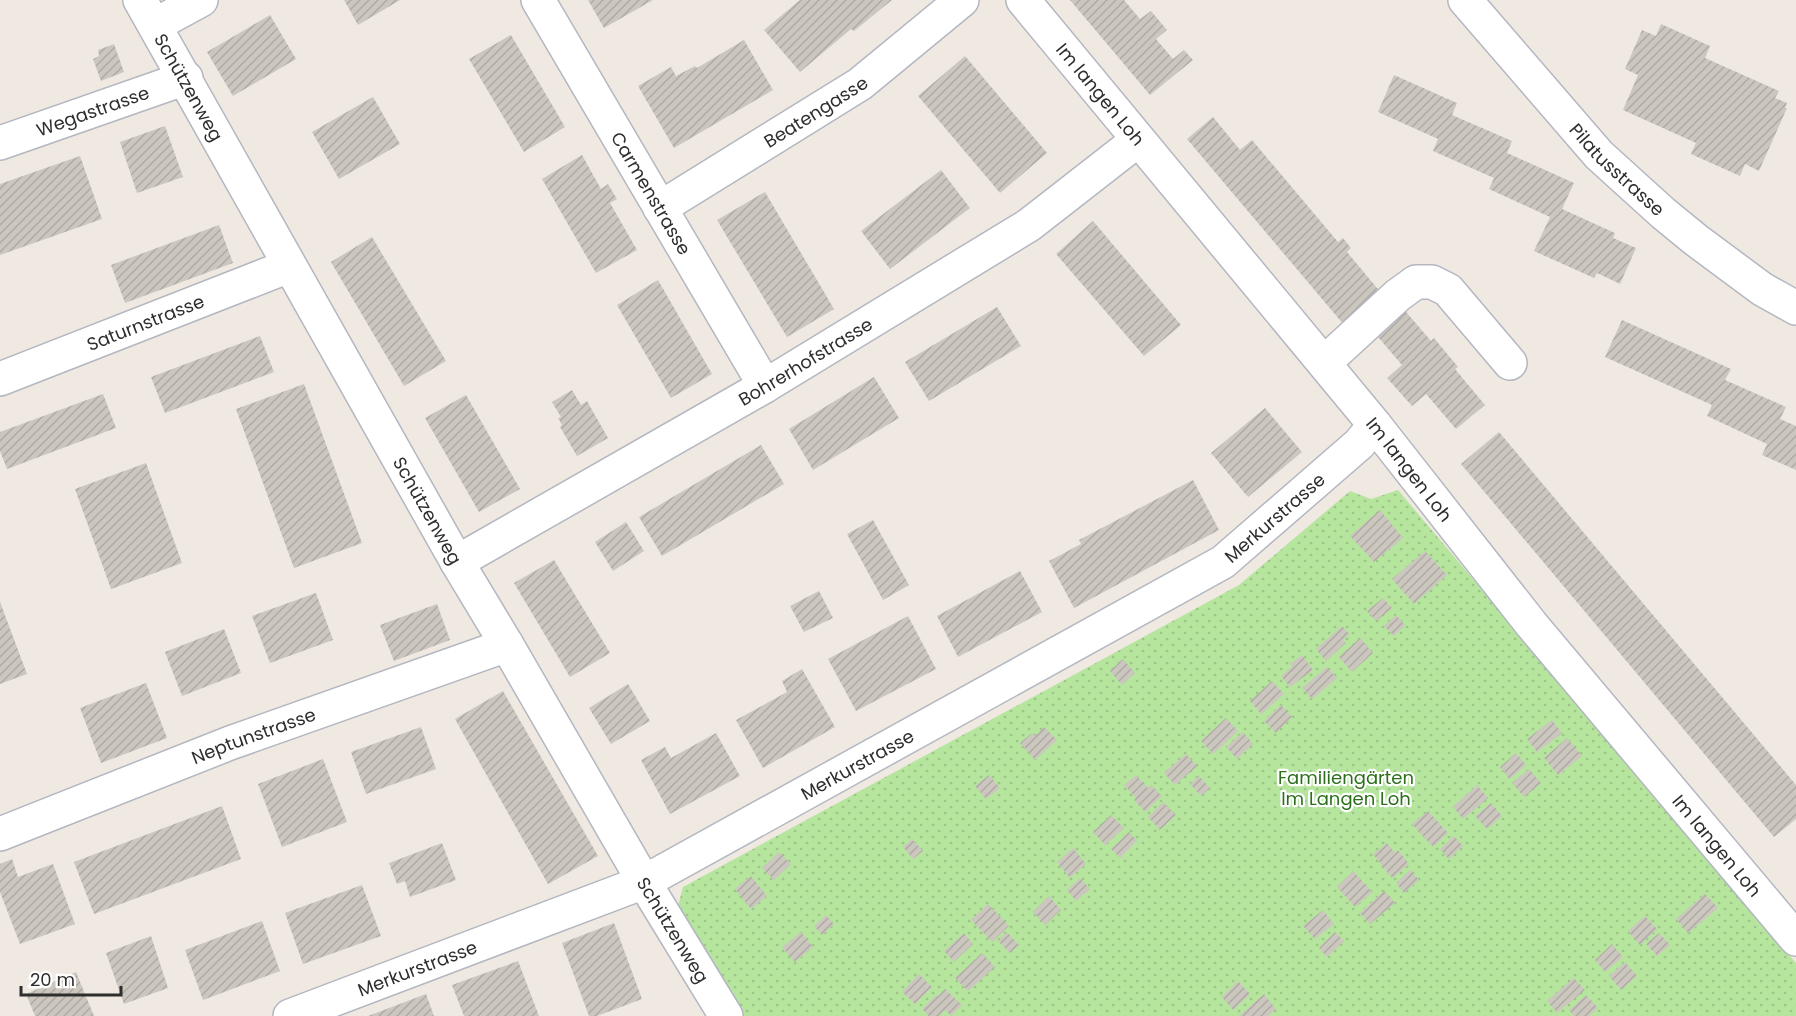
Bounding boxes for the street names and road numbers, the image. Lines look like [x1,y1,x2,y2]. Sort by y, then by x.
street label: Schützenweg [149,29,230,146]
street label: Im langen Loh [1051,37,1151,151]
street label: Beatengasse [759,70,873,153]
street label: Wegastrasse [33,79,152,142]
street label: Pilatusstrasse [1564,117,1670,221]
street label: Carmenstrasse [606,127,698,259]
street label: Saturnstrasse [83,288,208,356]
street label: Bohrerhofstrasse [734,311,877,411]
street label: Im langen Loh [1361,412,1459,527]
street label: Schützenweg [387,452,468,569]
street label: Merkurstrasse [1219,467,1330,568]
street label: Neptunstrasse [188,701,319,770]
street label: Merkurstrasse [796,723,918,806]
street label: Im langen Loh [1667,789,1768,902]
street label: Schützenweg [631,872,715,988]
street label: Merkurstrasse [354,934,480,1002]

